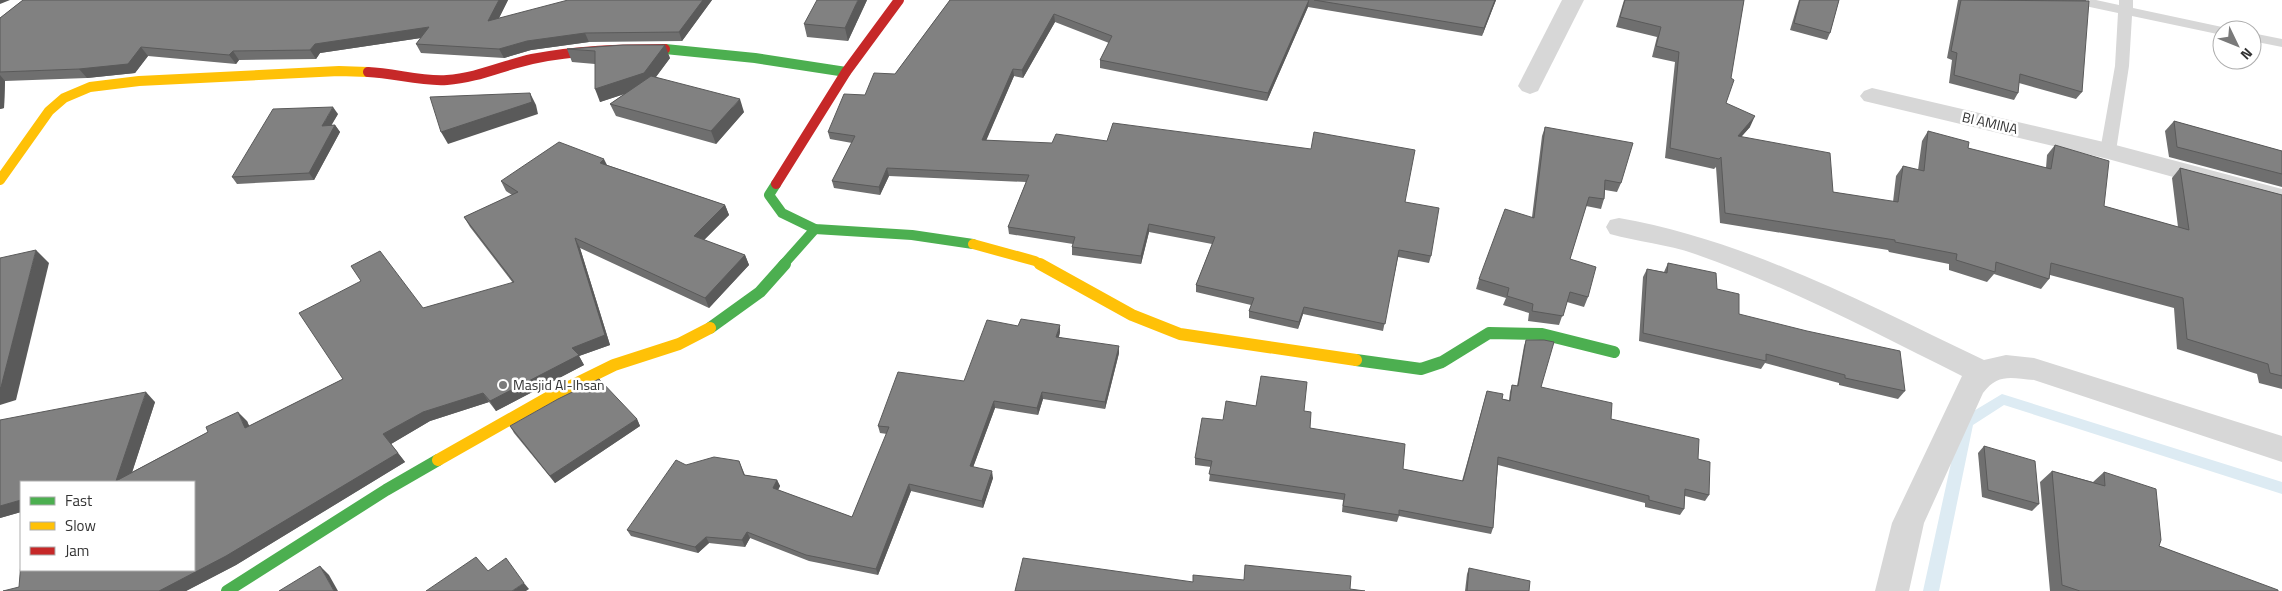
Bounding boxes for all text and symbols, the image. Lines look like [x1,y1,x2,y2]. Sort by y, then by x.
north arrow [2212,20,2262,70]
text: N [2236,43,2258,65]
street label: BI AMINA [1960,106,2021,139]
place label: Masjid Al-Ihsan [513,374,605,395]
marker: Masjid Al-Ihsan [497,379,509,391]
legend [20,481,195,571]
text: Fast [65,489,93,512]
text: Slow [65,514,96,537]
text: Jam [65,539,89,562]

